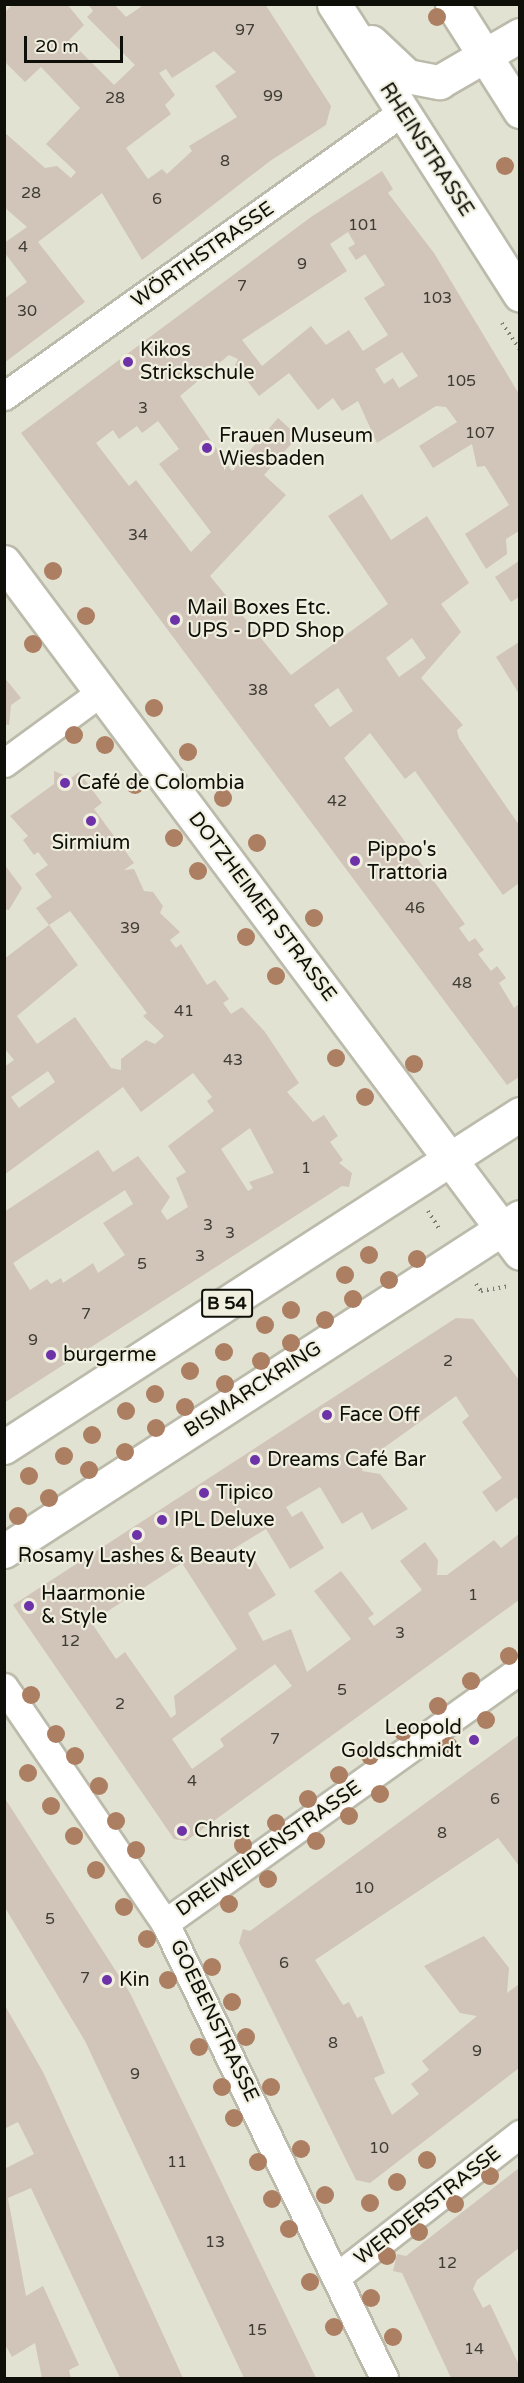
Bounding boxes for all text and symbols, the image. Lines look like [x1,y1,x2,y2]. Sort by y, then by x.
house number: 97 [235,20,255,40]
scale bar [27,24,126,62]
text: 20 m [35,35,79,57]
street label: RHEINSTRASSE [374,79,478,221]
house number: 99 [263,86,283,106]
house number: 28 [105,88,125,108]
house number: 8 [220,151,230,171]
house number: 28 [21,183,41,203]
house number: 6 [152,189,162,209]
street label: WÖRTHSTRASSE [127,197,279,313]
house number: 101 [348,215,378,235]
house number: 4 [18,237,28,257]
house number: 9 [297,254,307,274]
house number: 7 [237,276,247,296]
house number: 103 [422,288,452,308]
house number: 30 [17,301,37,321]
place label: Kikos Strickschule [140,338,254,385]
marker: Kikos Strickschule [121,355,135,369]
house number: 105 [446,371,476,391]
house number: 3 [138,398,148,418]
house number: 107 [465,423,495,443]
place label: Frauen Museum Wiesbaden [219,424,373,471]
marker: Frauen Museum Wiesbaden [200,441,214,455]
house number: 34 [128,525,148,545]
place label: Mail Boxes Etc. UPS - DPD Shop [187,596,344,643]
marker: Mail Boxes Etc. UPS - DPD Shop [168,613,182,627]
house number: 38 [248,680,268,700]
place label: Café de Colombia [77,771,245,795]
marker: Café de Colombia [58,776,72,790]
house number: 42 [327,791,347,811]
street label: DOTZHEIMER STRASSE [183,808,341,1006]
marker: Sirmium [84,814,98,828]
place label: Sirmium [52,831,130,855]
place label: Pippo's Trattoria [367,838,448,885]
marker: Pippo's Trattoria [348,854,362,868]
house number: 46 [405,898,425,918]
house number: 39 [120,918,140,938]
house number: 48 [452,973,472,993]
house number: 41 [174,1001,194,1021]
house number: 43 [223,1050,243,1070]
house number: 1 [301,1158,311,1178]
house number: 3 [203,1215,213,1235]
house number: 3 [225,1223,235,1243]
house number: 3 [195,1246,205,1266]
house number: 5 [137,1254,147,1274]
road number: B 54 [200,1288,254,1318]
house number: 7 [81,1304,91,1324]
house number: 9 [28,1330,38,1350]
street label: BISMARCKRING [180,1337,326,1443]
place label: burgerme [63,1343,156,1367]
marker: burgerme [44,1348,58,1362]
house number: 2 [443,1351,453,1371]
place label: Face Off [339,1403,420,1427]
marker: Face Off [320,1408,334,1422]
place label: Dreams Café Bar [267,1448,426,1472]
marker: Dreams Café Bar [248,1453,262,1467]
place label: Tipico [216,1481,273,1505]
marker: Tipico [197,1486,211,1500]
place label: IPL Deluxe [174,1508,275,1532]
marker: IPL Deluxe [155,1513,169,1527]
marker: Rosamy Lashes & Beauty [130,1528,144,1542]
place label: Rosamy Lashes & Beauty [18,1544,256,1568]
place label: Haarmonie & Style [41,1582,145,1629]
house number: 1 [468,1585,478,1605]
marker: Haarmonie & Style [22,1599,36,1613]
house number: 3 [395,1623,405,1643]
house number: 12 [60,1631,80,1651]
house number: 5 [337,1680,347,1700]
house number: 2 [115,1694,125,1714]
place label: Leopold Goldschmidt [341,1716,462,1763]
house number: 7 [270,1729,280,1749]
marker: Leopold Goldschmidt [467,1733,481,1747]
house number: 4 [187,1771,197,1791]
street label: DREIWEIDENSTRASSE [172,1776,366,1922]
house number: 6 [490,1789,500,1809]
place label: Christ [194,1819,250,1843]
house number: 8 [437,1823,447,1843]
marker: Christ [175,1824,189,1838]
house number: 10 [354,1878,374,1898]
house number: 5 [45,1909,55,1929]
street label: GOEBENSTRASSE [164,1936,264,2106]
house number: 6 [279,1953,289,1973]
house number: 7 [80,1968,90,1988]
place label: Kin [119,1968,150,1992]
marker: Kin [100,1973,114,1987]
house number: 8 [328,2033,338,2053]
house number: 9 [472,2041,482,2061]
house number: 9 [130,2064,140,2084]
house number: 10 [369,2138,389,2158]
street label: WERDERSTRASSE [350,2141,506,2271]
house number: 11 [167,2152,187,2172]
house number: 13 [205,2232,225,2252]
house number: 12 [437,2253,457,2273]
house number: 15 [247,2320,267,2340]
house number: 14 [464,2339,484,2359]

